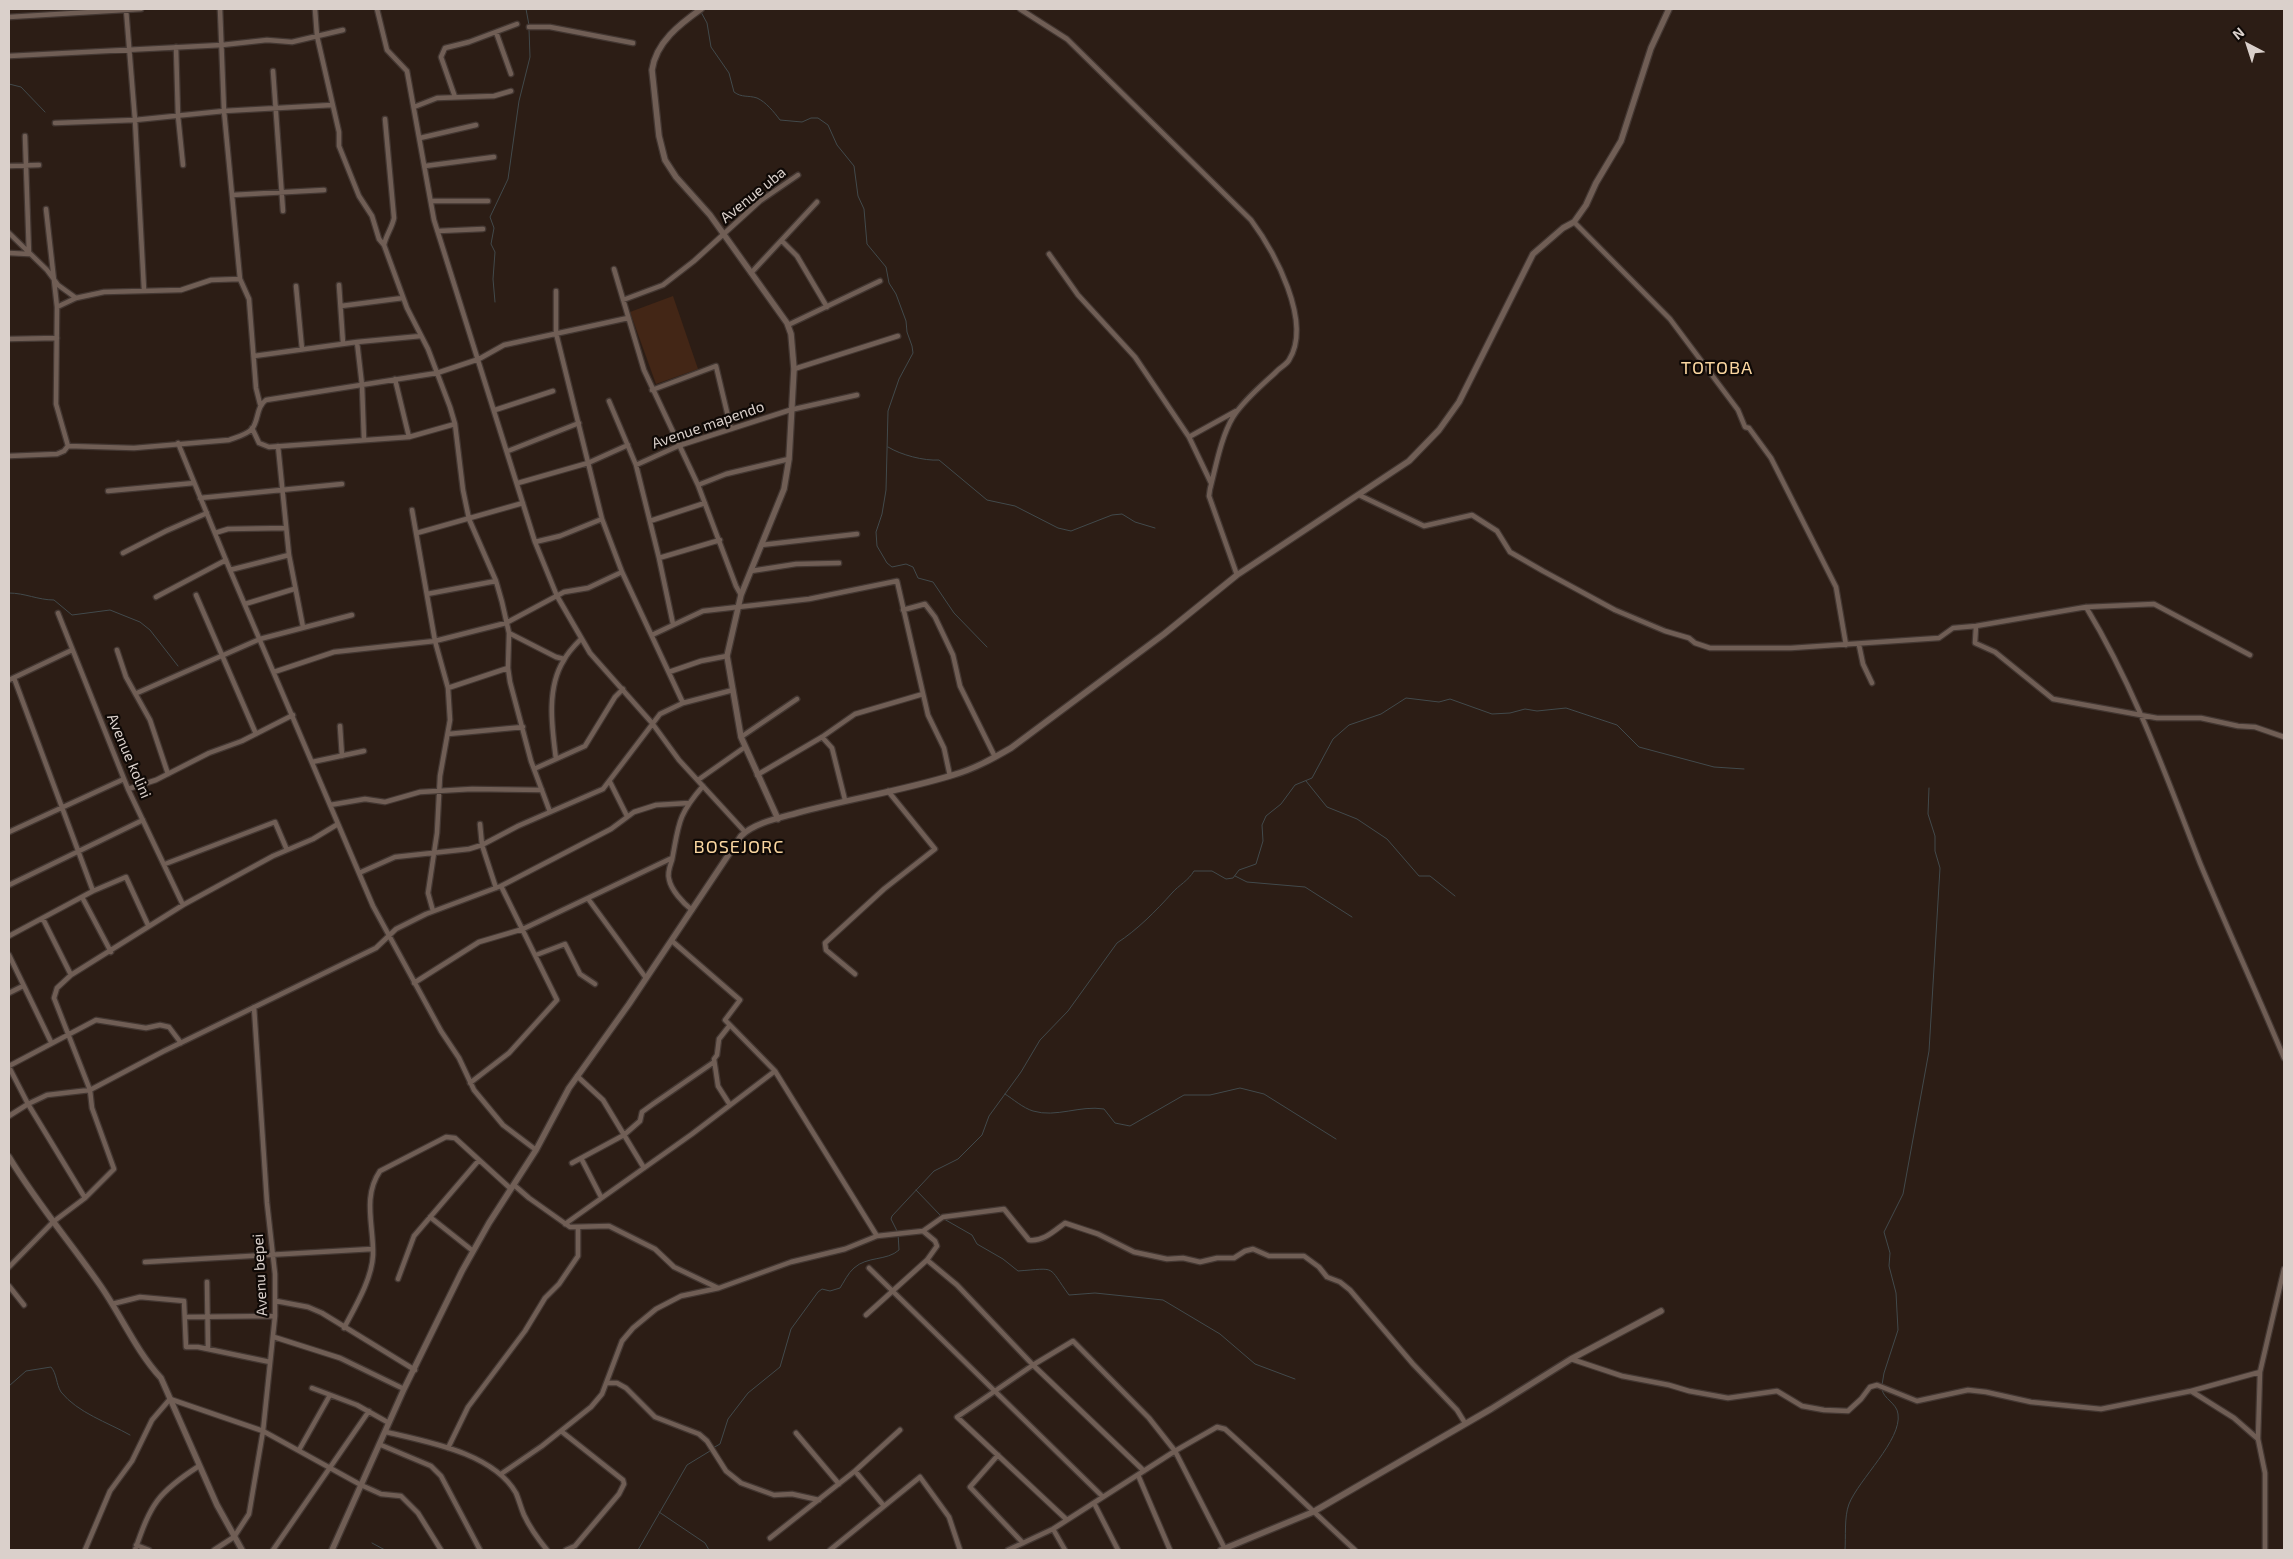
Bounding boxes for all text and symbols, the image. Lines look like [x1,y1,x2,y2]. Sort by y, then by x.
north arrow [2223,20,2273,70]
text: N [2229,23,2247,43]
street label: Avenue uba [717,163,789,227]
district label: TOTOBA [1680,357,1754,379]
street label: Avenue mapendo [649,397,767,453]
street label: Avenue kolini [103,711,155,801]
district label: BOSEJORC [693,836,785,858]
street label: Avenu bepei [249,1233,271,1317]

